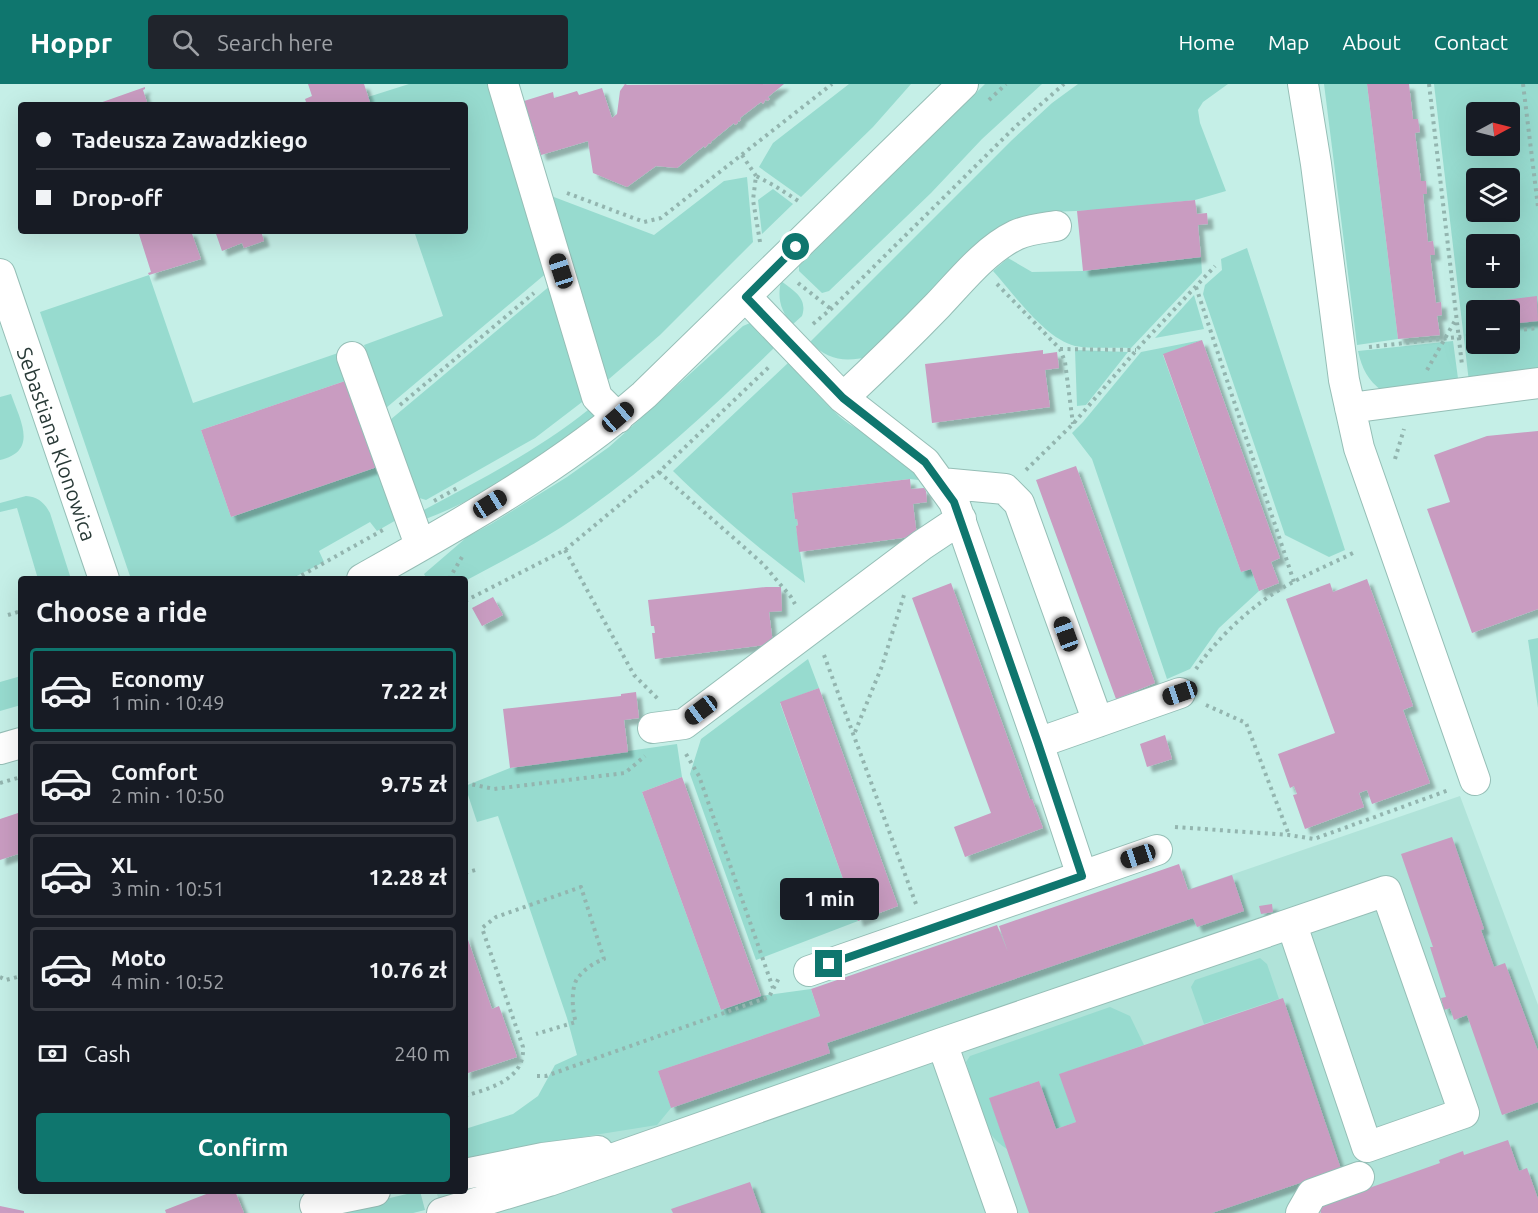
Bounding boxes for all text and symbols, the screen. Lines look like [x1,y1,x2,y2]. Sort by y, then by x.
search box [148,15,568,69]
icon: search [169,26,202,59]
text: Hoppr [30,27,112,58]
text: Search here [217,30,334,55]
text: Home [1178,30,1235,54]
text: Map [1268,30,1309,54]
text: About [1342,30,1401,54]
text: Contact [1434,30,1508,54]
north arrow [1466,102,1520,156]
map controls [1466,102,1520,354]
text: Tadeusza Zawadzkiego [72,127,308,152]
button: layers [1466,168,1520,222]
text: Drop-off [72,185,162,210]
route start [782,233,809,260]
button: + [1466,234,1520,288]
car [547,251,575,291]
button: − [1466,300,1520,354]
street label: Sebastiana Klonowica [13,344,101,544]
car [599,398,637,436]
car [470,487,510,521]
text: Choose a ride [36,597,208,627]
car [1051,614,1081,654]
icon: car [39,663,93,717]
text: Economy [111,666,204,691]
text: 7.22 zł [381,678,447,703]
car [1160,679,1200,707]
text: 1 min · 10:49 [111,691,225,714]
car [681,692,721,728]
icon: car [39,756,93,810]
text: Comfort [111,759,198,784]
text: 9.75 zł [381,771,447,796]
text: 2 min · 10:50 [111,784,225,807]
car [1118,842,1158,870]
icon: car [39,849,93,903]
text: XL [111,852,138,877]
text: 12.28 zł [368,864,447,889]
text: 3 min · 10:51 [111,877,225,900]
callout: 1 min [780,877,878,919]
text: 1 min [804,887,855,910]
icon: car [39,942,93,996]
text: Moto [111,945,166,970]
route end [815,950,842,977]
text: 10.76 zł [368,957,447,982]
text: 4 min · 10:52 [111,970,225,993]
icon: cash [36,1037,69,1070]
text: Cash [84,1041,131,1066]
text: 240 m [394,1042,450,1065]
button: Confirm [36,1113,450,1182]

